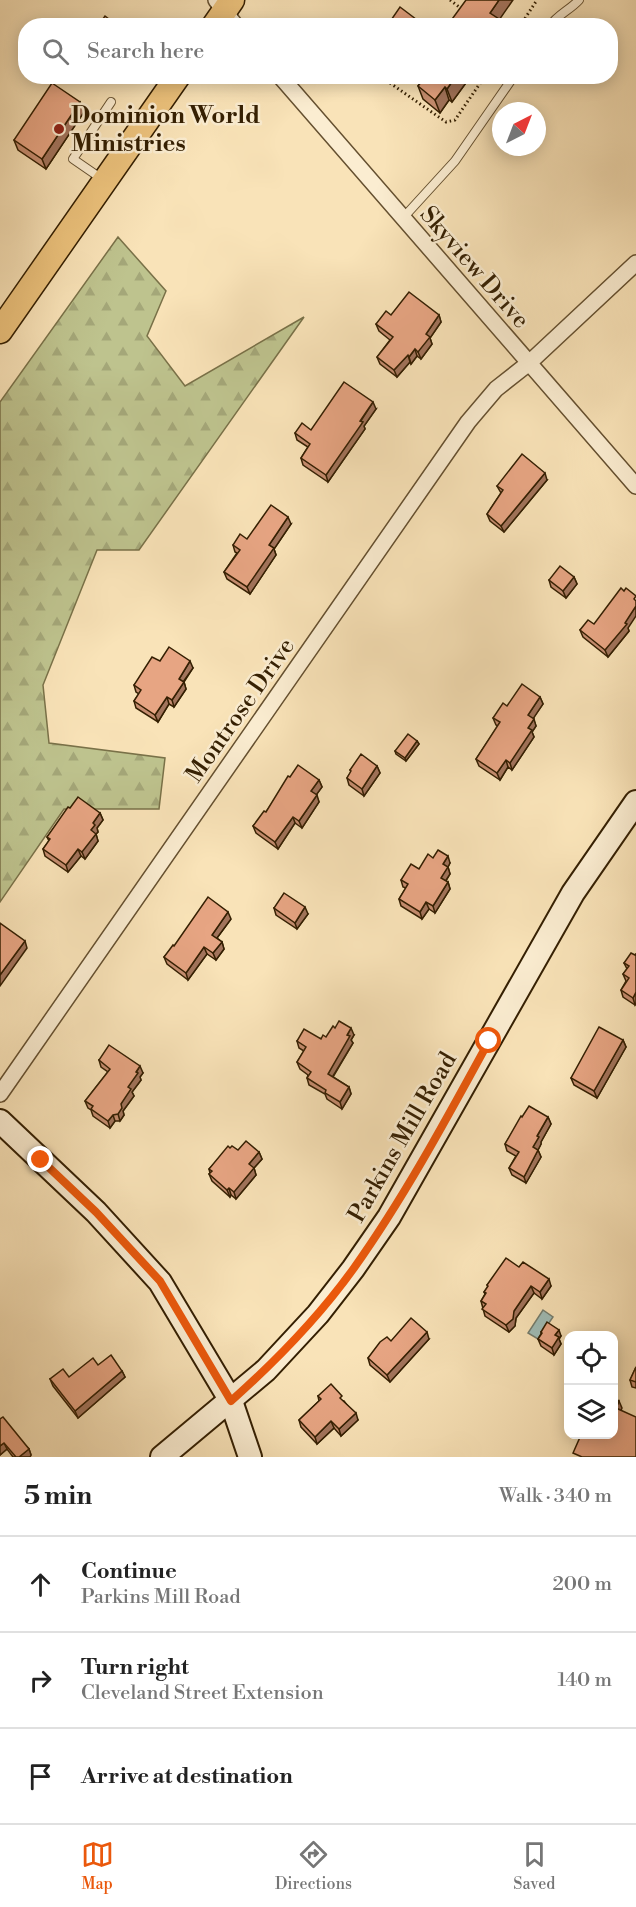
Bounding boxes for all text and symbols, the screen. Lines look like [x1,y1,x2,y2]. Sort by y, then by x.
search box [18,18,618,84]
icon: search [39,35,72,68]
text: Search here [87,38,204,65]
place label: Dominion World Ministries [71,101,260,159]
north arrow [492,102,546,156]
marker: Dominion World Ministries [52,122,66,136]
street label: Skyview Drive [413,200,535,335]
street label: Montrose Drive [180,632,302,789]
route start [475,1027,501,1053]
street label: Parkins Mill Road [342,1047,464,1228]
route end [27,1146,53,1172]
map controls [564,1331,618,1439]
button: locate [564,1331,618,1385]
button: layers [564,1385,618,1439]
text: 5 min [24,1480,92,1512]
text: Walk · 340 m [499,1484,612,1509]
text: Continue [81,1558,177,1585]
icon: ahead [24,1568,57,1601]
text: 200 m [552,1572,612,1597]
text: Parkins Mill Road [81,1585,241,1610]
text: Turn right [81,1654,189,1681]
icon: right [24,1664,57,1697]
text: 140 m [557,1668,612,1693]
text: Cleveland Street Extension [81,1681,324,1706]
icon: arrive [24,1760,57,1793]
text: Arrive at destination [81,1763,293,1790]
tab: Map [81,1838,114,1894]
tab: Directions [275,1838,352,1894]
tab: Saved [513,1838,555,1894]

